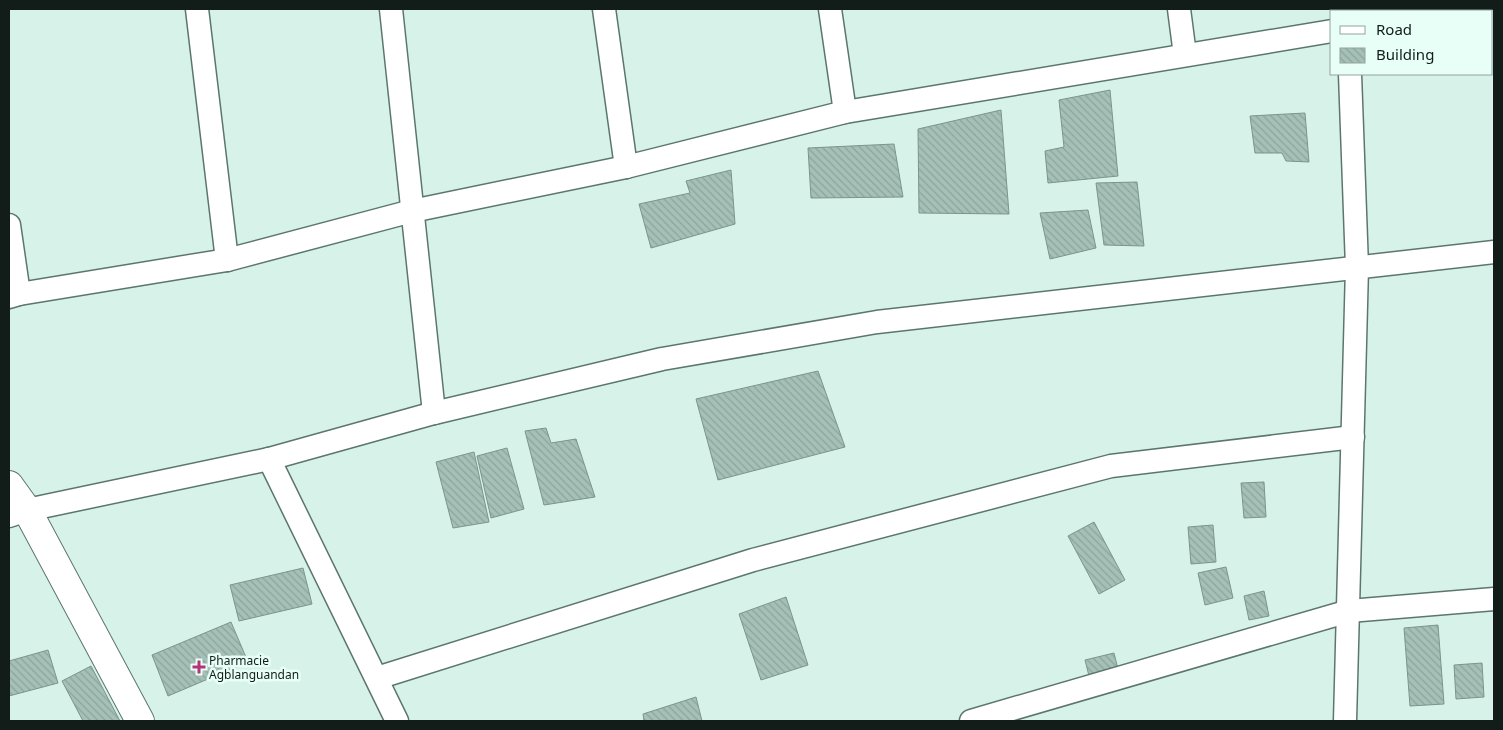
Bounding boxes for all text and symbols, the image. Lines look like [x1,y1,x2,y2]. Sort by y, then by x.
legend [1330,10,1493,75]
text: Road [1376,19,1412,39]
text: Building [1376,44,1434,64]
place label: Pharmacie Agblanguandan [209,652,299,683]
marker: Pharmacie Agblanguandan [193,661,205,673]

